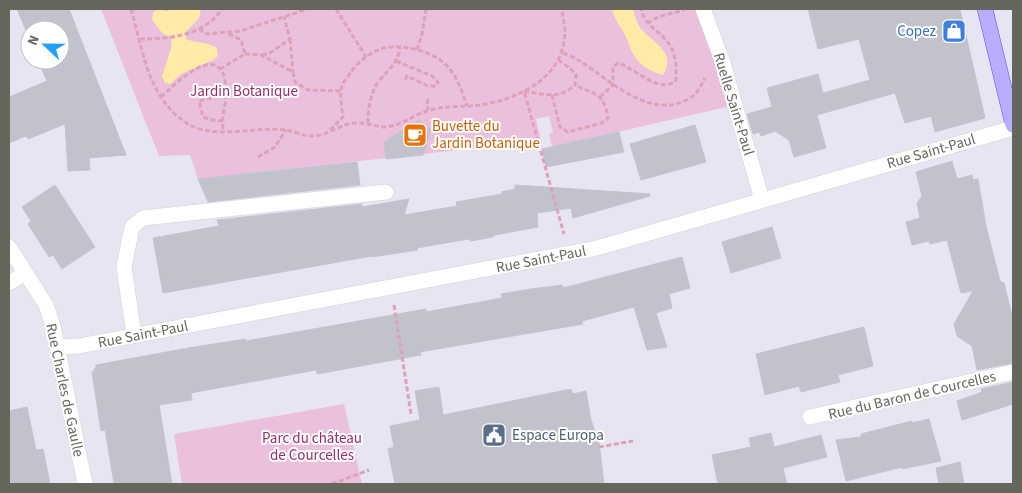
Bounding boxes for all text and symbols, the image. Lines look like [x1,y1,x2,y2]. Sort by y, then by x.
shop icon: Copez [941,18,967,44]
north arrow [20,20,70,70]
place label: Copez [897,21,936,42]
text: N [23,32,45,49]
street label: Ruelle Saint-Paul [708,50,759,158]
park label: Jardin Botanique [190,81,298,102]
place label: Buvette du Jardin Botanique [432,116,540,154]
cafe icon: Buvette du Jardin Botanique [402,122,428,148]
street label: Rue Saint-Paul [884,129,978,174]
street label: Rue Saint-Paul [494,240,588,279]
street label: Rue Saint-Paul [96,315,190,354]
street label: Rue Charles de Gaulle [40,321,89,459]
street label: Rue du Baron de Courcelles [826,366,998,425]
public building icon: Espace Europa [481,422,507,448]
place label: Espace Europa [512,425,604,446]
park label: Parc du château de Courcelles [262,428,362,466]

